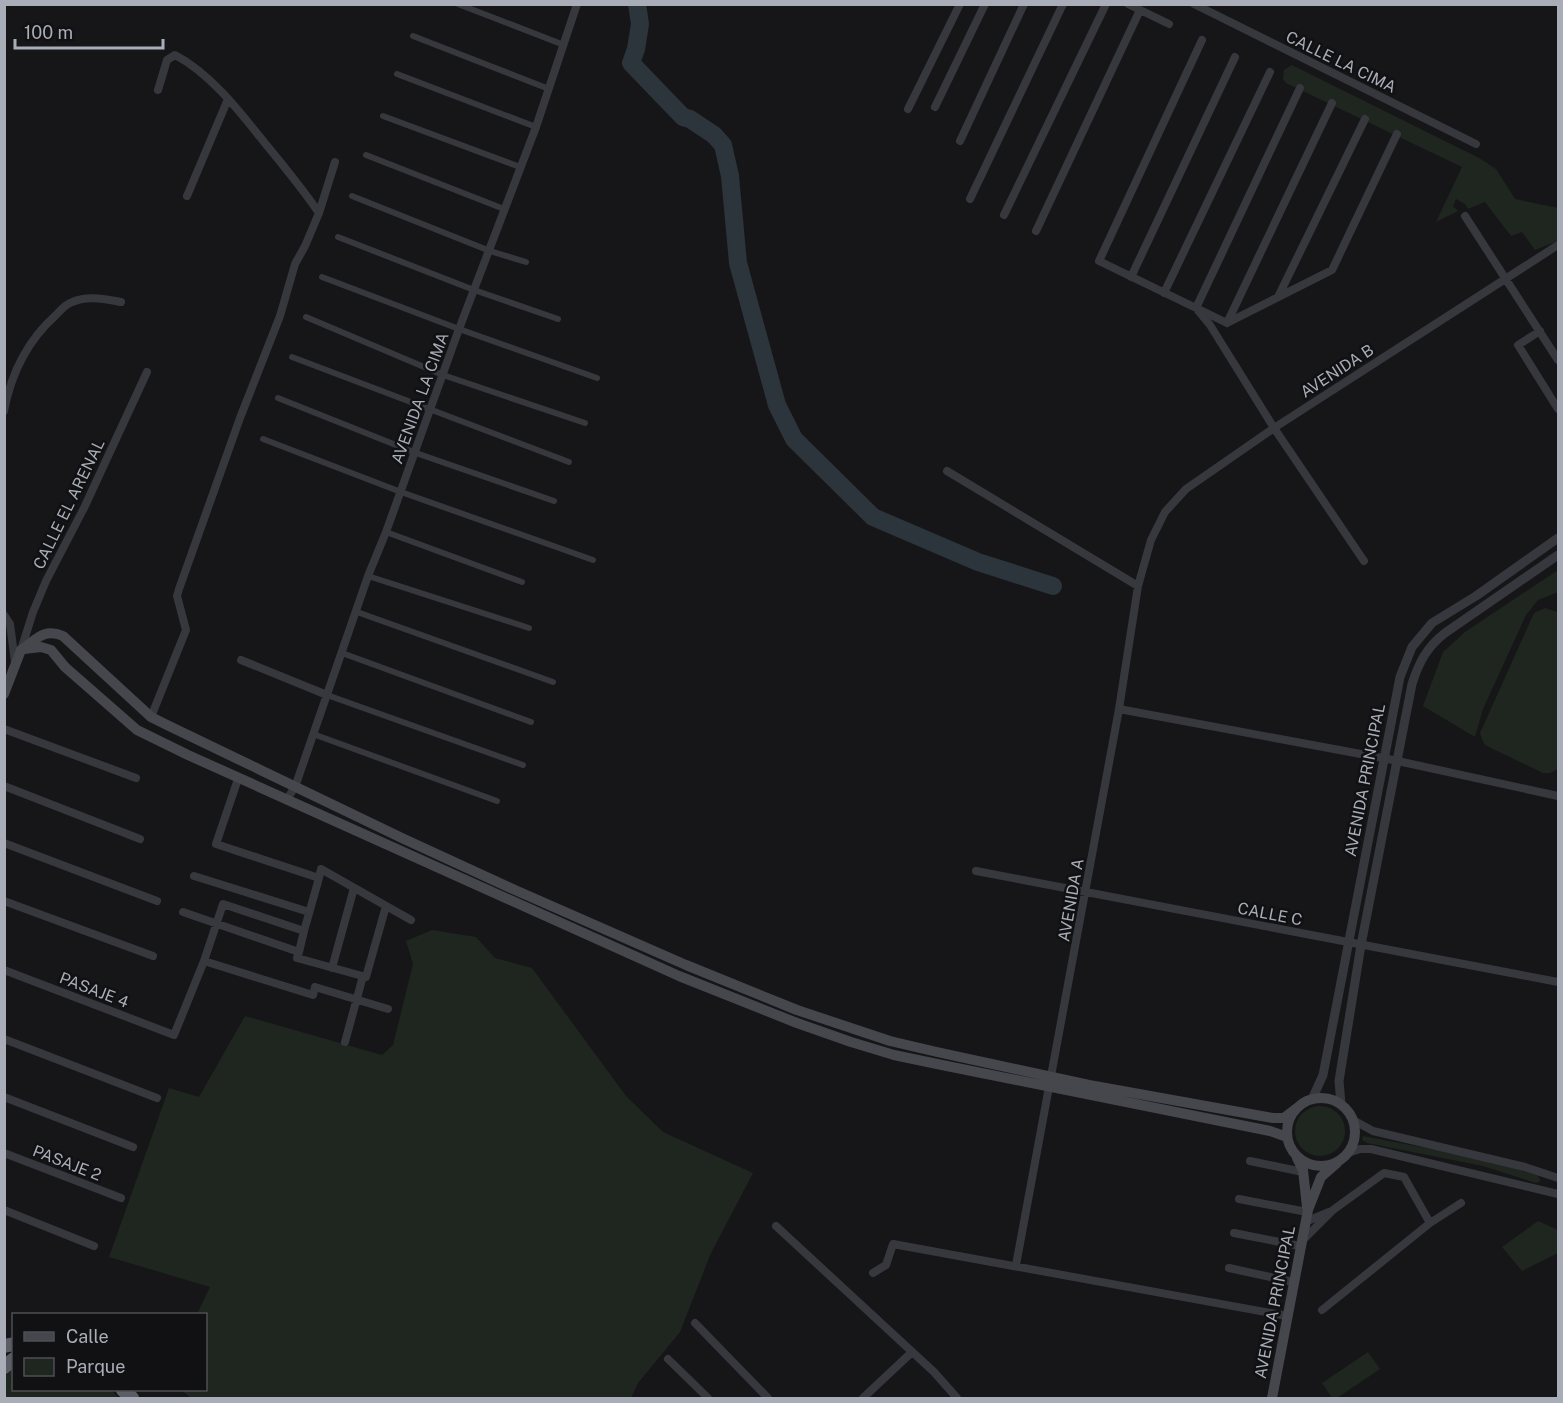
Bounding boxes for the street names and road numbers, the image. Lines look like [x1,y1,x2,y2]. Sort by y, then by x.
street label: CALLE LA CIMA [1283,27,1399,97]
street label: AVENIDA LA CIMA [387,330,453,466]
street label: AVENIDA B [1297,340,1377,402]
street label: CALLE EL ARENAL [29,436,109,572]
street label: AVENIDA PRINCIPAL [1341,702,1389,858]
street label: AVENIDA A [1054,857,1088,943]
street label: CALLE C [1236,898,1304,930]
street label: PASAJE 4 [57,968,131,1012]
street label: PASAJE 2 [30,1141,104,1185]
street label: AVENIDA PRINCIPAL [1251,1224,1299,1380]

